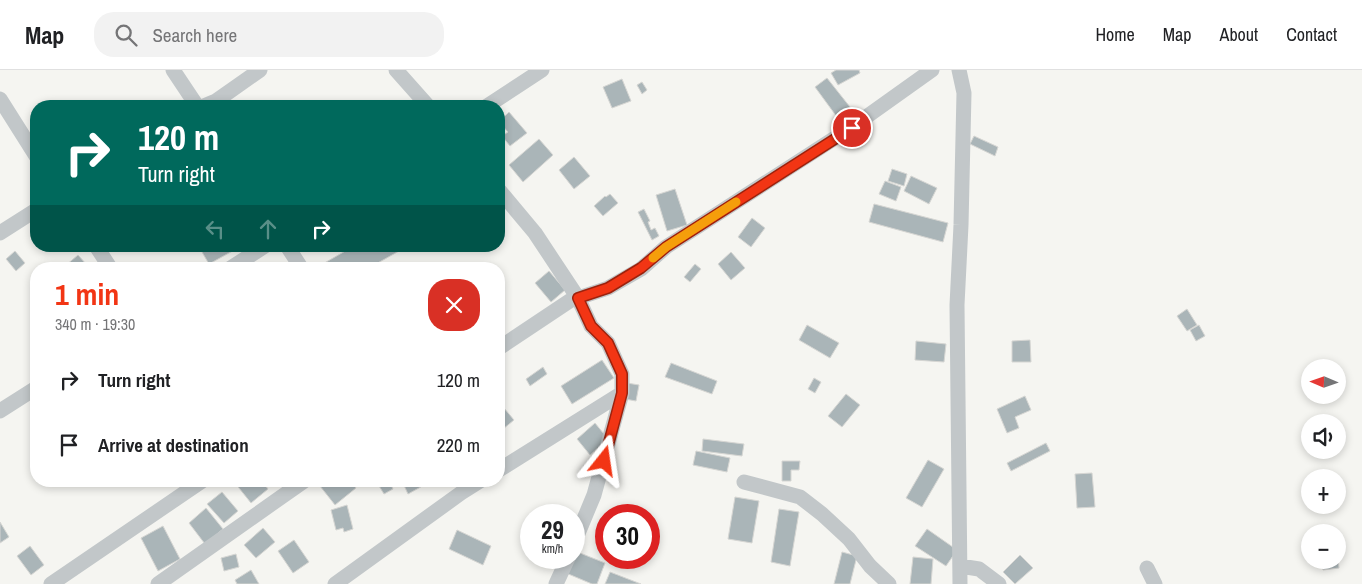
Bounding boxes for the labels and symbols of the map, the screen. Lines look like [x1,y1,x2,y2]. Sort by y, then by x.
pin [831,107,873,149]
north arrow [1301,359,1346,404]
position arrow [577,434,629,486]
speed limit sign: 30 [595,504,660,569]

